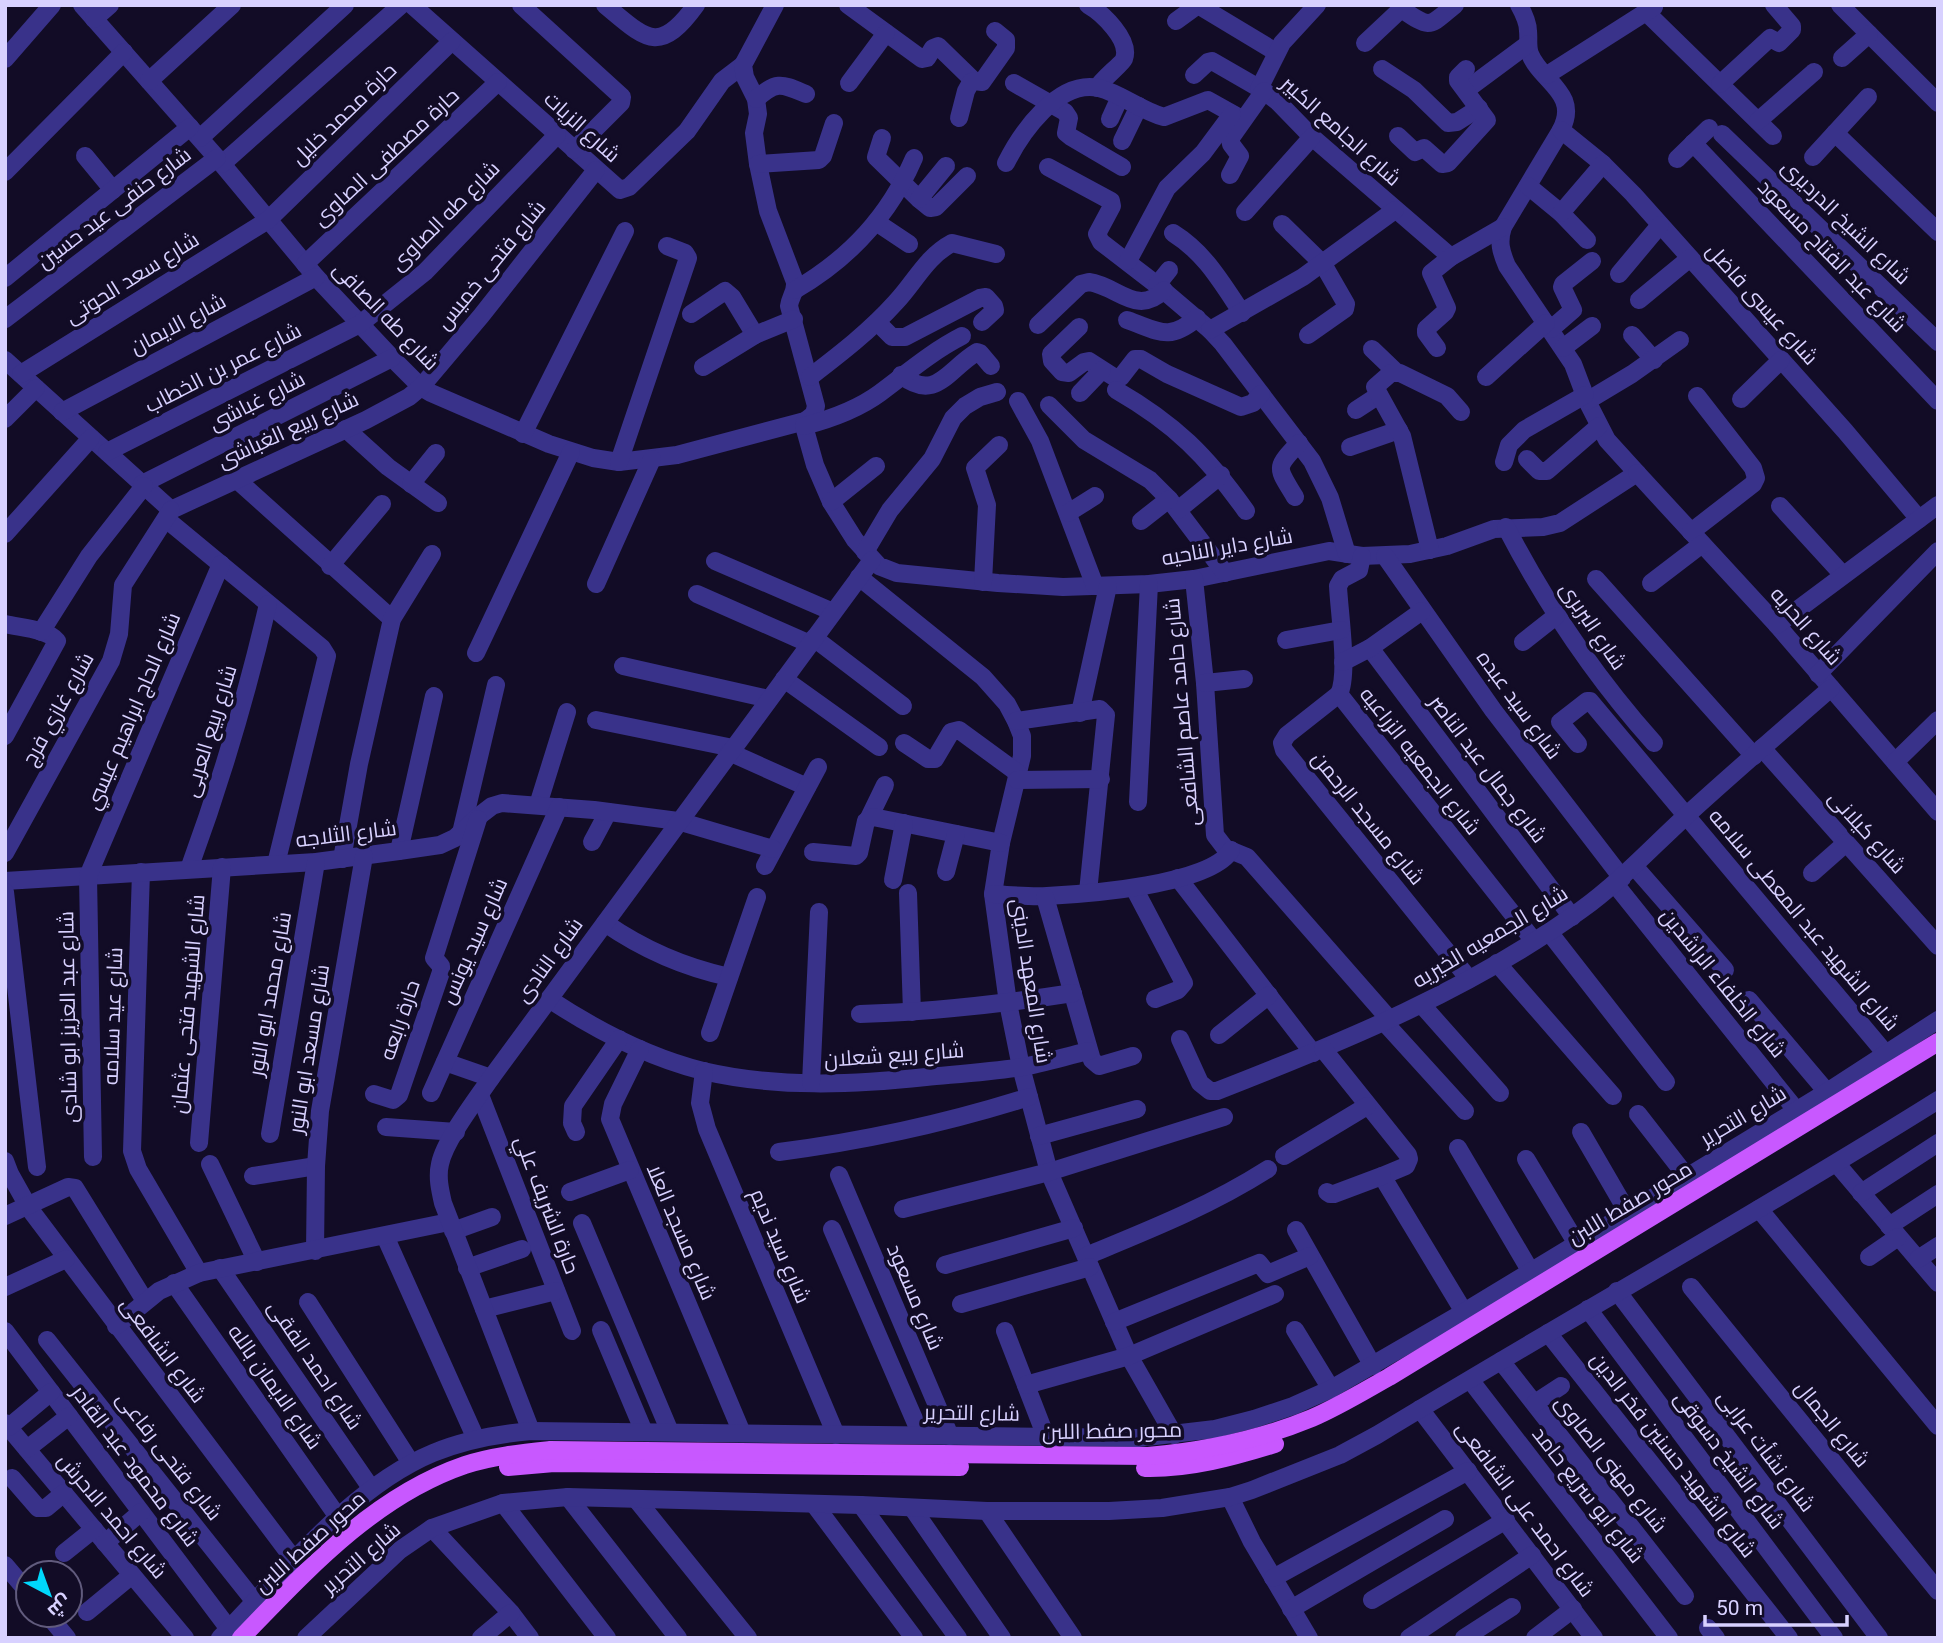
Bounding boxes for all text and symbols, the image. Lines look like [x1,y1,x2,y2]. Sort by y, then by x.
street label: حارة محمد خليل [287,58,402,171]
street label: شارع الجامع الكبير [1274,71,1406,192]
street label: حارة مصطفى الصاوى [308,83,465,232]
street label: شارع الزيات [538,87,625,169]
street label: شارع حنفى عيد حسين [32,142,197,275]
street label: شارع الشيخ الدرديرى [1775,155,1915,291]
street label: شارع طه الصاوى [385,156,506,277]
street label: شارع عبد الفتاح مسعود [1752,175,1911,339]
street label: شارع فتحى خميس [432,195,552,336]
street label: شارع سعد الحوتى [61,227,204,331]
street label: شارع عيسى فاضل [1700,238,1823,371]
street label: شارع طه الصافى [327,257,444,377]
street label: شارع الايمان [126,289,231,361]
street label: شارع عمر بن الخطاب [141,318,306,420]
street label: شارع غباشى [205,367,310,437]
street label: شارع ربيع الغباشى [214,387,363,475]
street label: شارع داير الناحيه [1160,524,1295,572]
street label: شارع البربرى [1553,578,1631,675]
street label: شارع الحريه [1764,582,1846,671]
street label: شارع حامد عاصم الشافعى [1160,597,1206,827]
street label: شارع الحاج ابراهيم عيسي [81,609,188,814]
street label: شارع سيد عبده [1470,646,1566,765]
street label: شارع غازي فرج [17,648,102,772]
street label: شارع ربيع العربى [179,662,243,801]
street label: شارع الجمعيه الزراعيه [1353,682,1485,841]
street label: شارع جمال عبد الناصر [1422,690,1551,849]
street label: شارع مسجد الرحمن [1305,746,1429,891]
street label: شارع كيلانى [1822,786,1911,880]
street label: شارع الشهيد عبد المعطى سلامه [1703,804,1904,1037]
street label: شارع الثلاجه [294,816,398,854]
street label: شارع سيد يونس [435,874,514,1009]
street label: شارع الجمعيه الخيريه [1408,881,1573,995]
street label: شارع الشهيد فتحى عثمان [166,893,212,1115]
street label: شارع المعهد الدينى [1004,897,1056,1066]
street label: شارع الخلفاء الراشدين [1654,904,1791,1064]
street label: شارع محمد ابو النور [244,910,298,1079]
street label: شارع عبد العزيز ابو شادى [54,911,84,1123]
street label: شارع النادى [510,913,589,1008]
street label: شارع عيد سلامه [99,947,129,1085]
street label: شارع مسعد ابو النور [284,963,336,1137]
street label: حارة رابعه [375,977,425,1063]
street label: شارع ربيع شعلان [823,1038,965,1074]
street label: شارع التحرير [1695,1081,1791,1153]
street label: حارة الشريف علي [506,1133,584,1279]
street label: محور صفط اللبن [1564,1157,1697,1250]
street label: شارع مسجد العلا [640,1160,720,1304]
street label: شارع سيد نديم [743,1185,815,1308]
street label: شارع مسعود [880,1240,948,1355]
street label: شارع الشافعى [114,1292,211,1409]
street label: شارع احمد الفقى [261,1296,367,1435]
street label: شارع الايمان بالله [222,1320,327,1455]
street label: شارع الشهيد حسنين فخر الدين [1584,1348,1761,1564]
street label: شارع الجمال [1788,1376,1874,1473]
street label: شارع محمود عبد القادر [64,1380,203,1552]
street label: شارع نشأت عرابى [1711,1385,1820,1518]
street label: شارع الشيخ دسوقى [1668,1386,1789,1535]
street label: شارع فتحى رفاعى [110,1387,227,1526]
street label: شارع مهنى الصاوى [1548,1391,1672,1539]
street label: شارع التحرير [923,1400,1020,1428]
street label: شارع احمد على الشافعى [1449,1416,1599,1603]
street label: محور صفط اللبن [1042,1418,1182,1445]
street label: شارع ابو سريع حامد [1526,1422,1649,1569]
street label: شارع احمد الاحرش [51,1448,171,1585]
street label: محور صفط اللبن [250,1486,371,1599]
street label: شارع التحرير [316,1517,406,1601]
north arrow [14,1559,84,1629]
scale bar [1705,1584,1847,1628]
text: ش [43,1590,77,1623]
text: 50 m [1716,1596,1763,1620]

